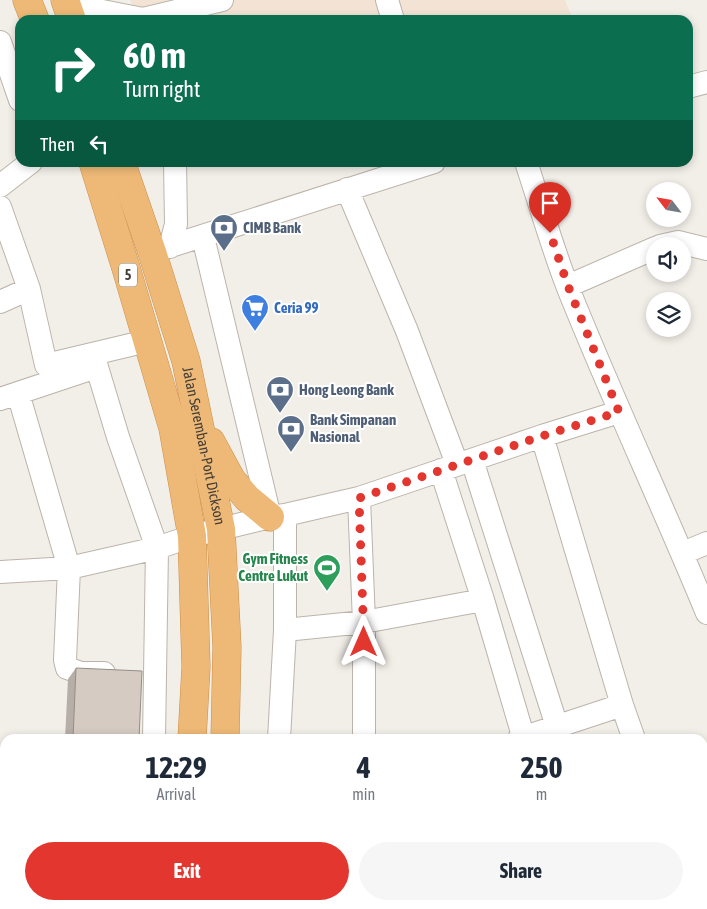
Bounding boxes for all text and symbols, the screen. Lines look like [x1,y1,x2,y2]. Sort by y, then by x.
icon: right [40,35,105,100]
text: 60 m [123,35,186,75]
text: Turn right [123,76,200,102]
icon: left [85,130,113,158]
text: Then [40,133,75,155]
pin [529,182,571,233]
north arrow [646,182,691,228]
map controls [646,182,691,337]
icon: arrive [536,189,564,217]
bank icon: CIMB Bank [209,213,239,252]
place label: CIMB Bank [243,219,301,236]
button: sound [646,237,691,282]
road number: 5 [119,264,137,286]
button: layers [646,292,691,337]
supermarket icon: Ceria 99 [240,293,270,332]
place label: Ceria 99 [274,299,319,316]
street label: Jalan Seremban-Port Dickson [179,365,229,526]
bank icon: Hong Leong Bank [265,375,295,414]
place label: Hong Leong Bank [299,381,394,398]
place label: Bank Simpanan Nasional [310,411,396,445]
bank icon: Bank Simpanan Nasional [276,414,306,453]
place label: Gym Fitness Centre Lukut [238,550,309,584]
sports icon: Gym Fitness Centre Lukut [312,553,342,592]
position arrow [337,615,389,667]
text: 12:29 [145,750,207,784]
text: 4 [357,750,371,784]
text: 250 [520,750,563,784]
text: Arrival [157,785,196,803]
text: min [352,785,375,803]
text: m [536,785,547,803]
button: Exit [25,842,349,900]
button: Share [359,842,683,900]

